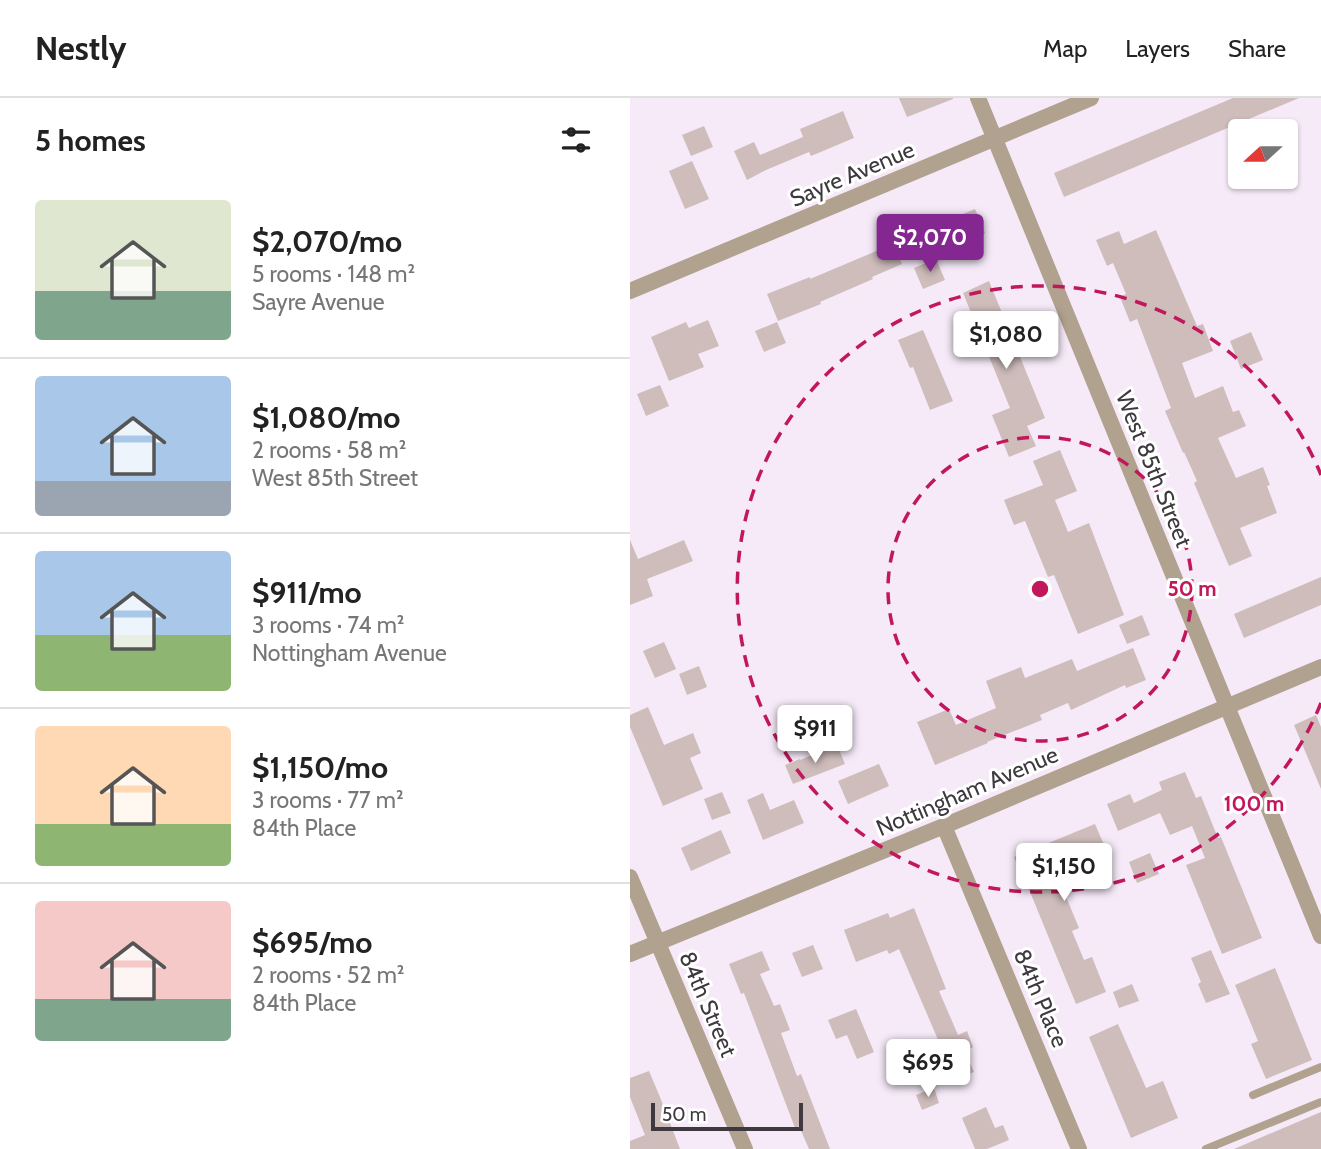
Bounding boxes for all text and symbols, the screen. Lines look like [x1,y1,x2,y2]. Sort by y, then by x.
text: Nestly [35,28,126,68]
text: Map [1043,34,1087,63]
text: Layers [1125,34,1190,63]
text: Share [1228,34,1286,63]
north arrow [1228,119,1298,189]
map controls [1228,119,1298,189]
icon: filters [557,121,595,159]
text: 5 homes [35,122,146,159]
street label: Sayre Avenue [786,135,919,213]
pin: $2,070 [873,214,987,274]
text: $2,070/mo [252,223,402,260]
text: $2,070 [893,223,967,251]
icon: home [91,228,175,312]
text: 5 rooms · 148 m² [252,260,415,288]
text: Sayre Avenue [252,288,384,316]
pin: $1,080 [949,312,1063,371]
text: $1,080 [969,320,1043,348]
street label: West 85th Street [1110,387,1198,551]
text: $1,080/mo [252,399,400,436]
icon: home [91,404,175,488]
text: 2 rooms · 58 m² [252,436,406,464]
text: West 85th Street [252,464,418,492]
text: $911/mo [252,574,362,611]
text: 50 m [1167,576,1217,601]
centre of rings [1028,577,1052,601]
icon: home [91,579,175,663]
text: 3 rooms · 74 m² [252,611,404,639]
text: Nottingham Avenue [252,639,447,667]
pin: $911 [774,706,856,765]
text: $911 [793,714,837,742]
street label: Nottingham Avenue [872,740,1062,842]
text: $1,150/mo [252,749,388,786]
icon: home [91,754,175,838]
text: 3 rooms · 77 m² [252,786,404,814]
text: 100 m [1224,791,1284,816]
text: 84th Place [252,814,356,842]
pin: $1,150 [1007,844,1121,903]
text: $1,150 [1032,852,1096,880]
text: $695/mo [252,924,372,961]
icon: home [91,929,175,1013]
street label: 84th Place [1008,945,1074,1052]
street label: 84th Street [673,947,743,1061]
text: 2 rooms · 52 m² [252,961,405,989]
text: 84th Place [252,989,356,1017]
pin: $695 [887,1040,969,1099]
text: $695 [902,1048,954,1076]
scale bar [651,1100,803,1132]
text: 50 m [662,1103,706,1126]

